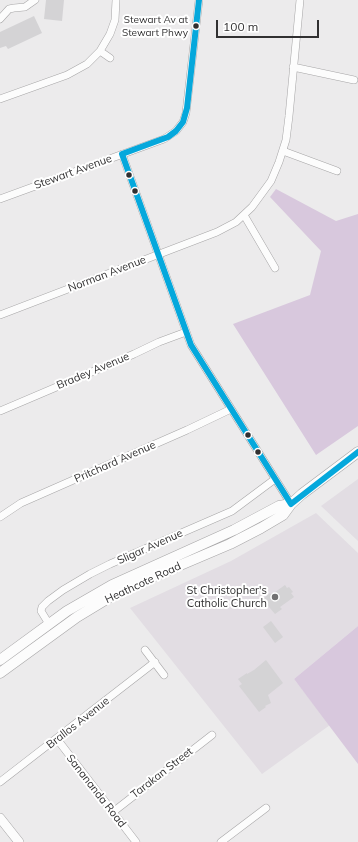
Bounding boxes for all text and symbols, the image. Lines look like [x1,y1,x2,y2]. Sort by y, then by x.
scale bar [218,12,321,38]
place label: Stewart Av at Stewart Phwy [122,14,188,38]
text: 100 m [223,19,258,34]
marker: Stewart Av at Stewart Phwy [191,21,201,31]
street label: Stewart Avenue [32,152,114,192]
unlabelled marker [124,170,134,180]
unlabelled marker [130,186,140,196]
street label: Norman Avenue [66,253,148,295]
street label: Bradey Avenue [55,350,131,392]
unlabelled marker [243,430,253,440]
street label: Pritchard Avenue [72,438,158,486]
unlabelled marker [253,447,263,457]
street label: Sligar Avenue [115,527,185,567]
street label: Heathcote Road [103,560,183,606]
place label: St Christopher's Catholic Church [186,584,267,610]
marker: St Christopher's Catholic Church [270,592,280,602]
street label: Brallos Avenue [44,694,112,752]
street label: Tarakan Street [128,745,196,801]
street label: Sanananda Road [63,752,129,830]

